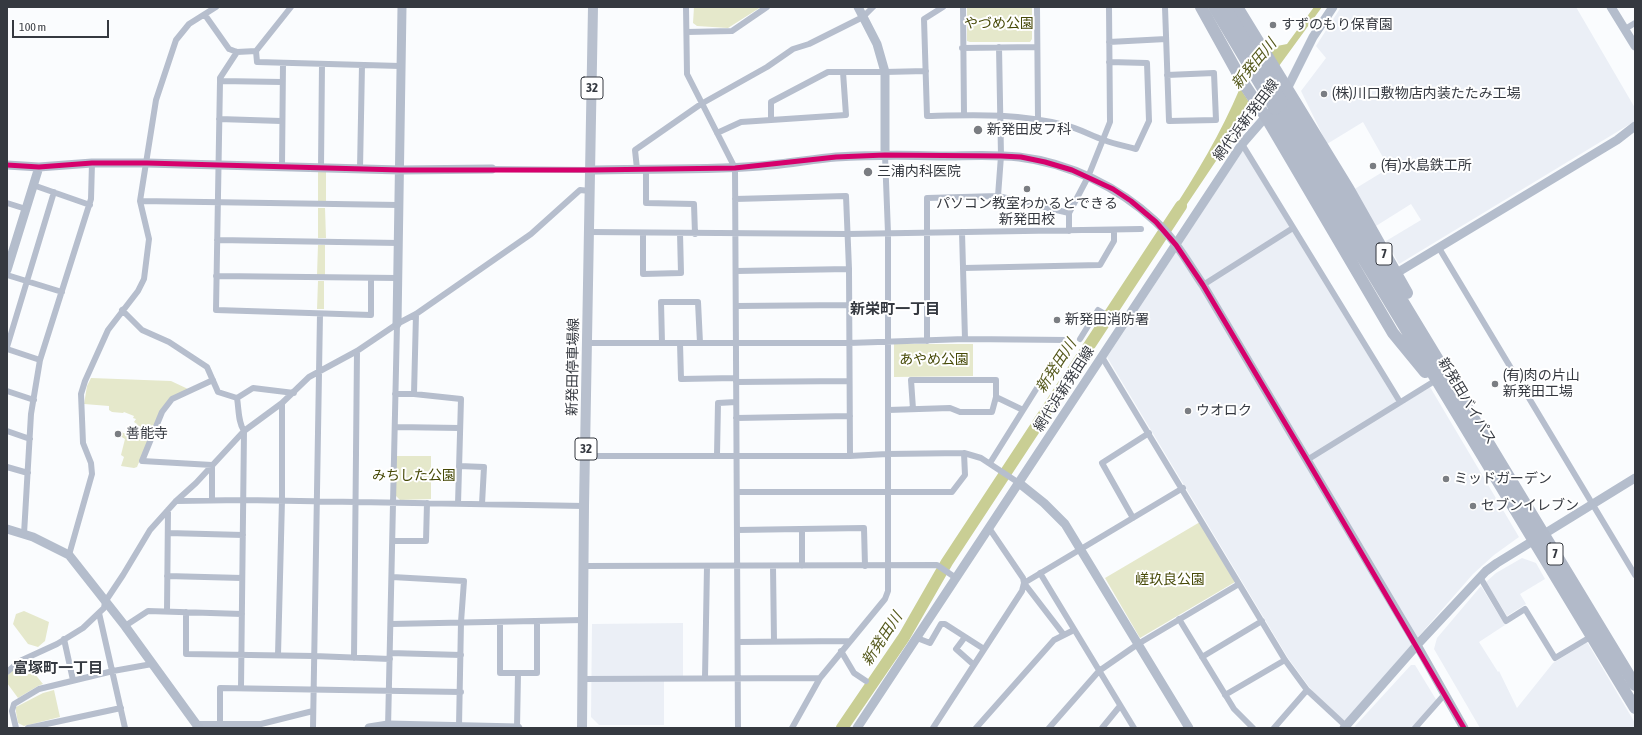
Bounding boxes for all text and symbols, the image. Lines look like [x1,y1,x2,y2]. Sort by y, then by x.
scale bar [14,12,111,38]
park label: やづめ公園 [964,16,1034,32]
place label: すずのもり保育園 [1281,17,1393,33]
text: 100 m [19,20,46,34]
marker: すずのもり保育園 [1268,20,1278,30]
water label: 新発田川 [1228,35,1280,93]
street label: 網代浜新発田線 [1210,76,1282,164]
road number: 32 [581,77,603,99]
place label: (株)川口敷物店内装たたみ工場 [1332,86,1521,102]
marker: (株)川口敷物店内装たたみ工場 [1319,89,1329,99]
place label: 新発田皮フ科 [987,122,1071,138]
marker: 新発田皮フ科 [972,124,984,136]
place label: (有)水島鉄工所 [1381,158,1472,174]
marker: (有)水島鉄工所 [1368,161,1378,171]
place label: 三浦内科医院 [877,164,961,180]
marker: 三浦内科医院 [862,166,874,178]
marker: パソコン教室わかるとできる 新発田校 [1022,184,1032,194]
place label: パソコン教室わかるとできる 新発田校 [936,196,1118,228]
road number: 7 [1376,243,1392,265]
district label: 新栄町一丁目 [850,300,940,318]
place label: 新発田消防署 [1065,312,1149,328]
marker: 新発田消防署 [1052,315,1062,325]
street label: 新発田停車場線 [564,318,582,416]
water label: 新発田川 [1032,336,1080,396]
street label: 網代浜新発田線 [1030,343,1098,435]
park label: あやめ公園 [899,352,969,368]
street label: 新発田バイパス [1435,355,1499,447]
place label: (有)肉の片山 新発田工場 [1503,368,1580,400]
marker: (有)肉の片山 新発田工場 [1490,379,1500,389]
place label: ウオロク [1196,403,1252,419]
marker: ウオロク [1183,406,1193,416]
place label: 善能寺 [126,426,168,442]
marker: 善能寺 [113,429,123,439]
road number: 32 [575,438,597,460]
park label: みちした公園 [372,468,456,484]
place label: ミッドガーデン [1454,471,1552,487]
marker: ミッドガーデン [1441,474,1451,484]
place label: セブンイレブン [1481,498,1579,514]
marker: セブンイレブン [1468,501,1478,511]
road number: 7 [1547,543,1563,565]
park label: 嵯玖良公園 [1135,572,1205,588]
water label: 新発田川 [858,609,906,669]
district label: 富塚町一丁目 [13,659,103,677]

